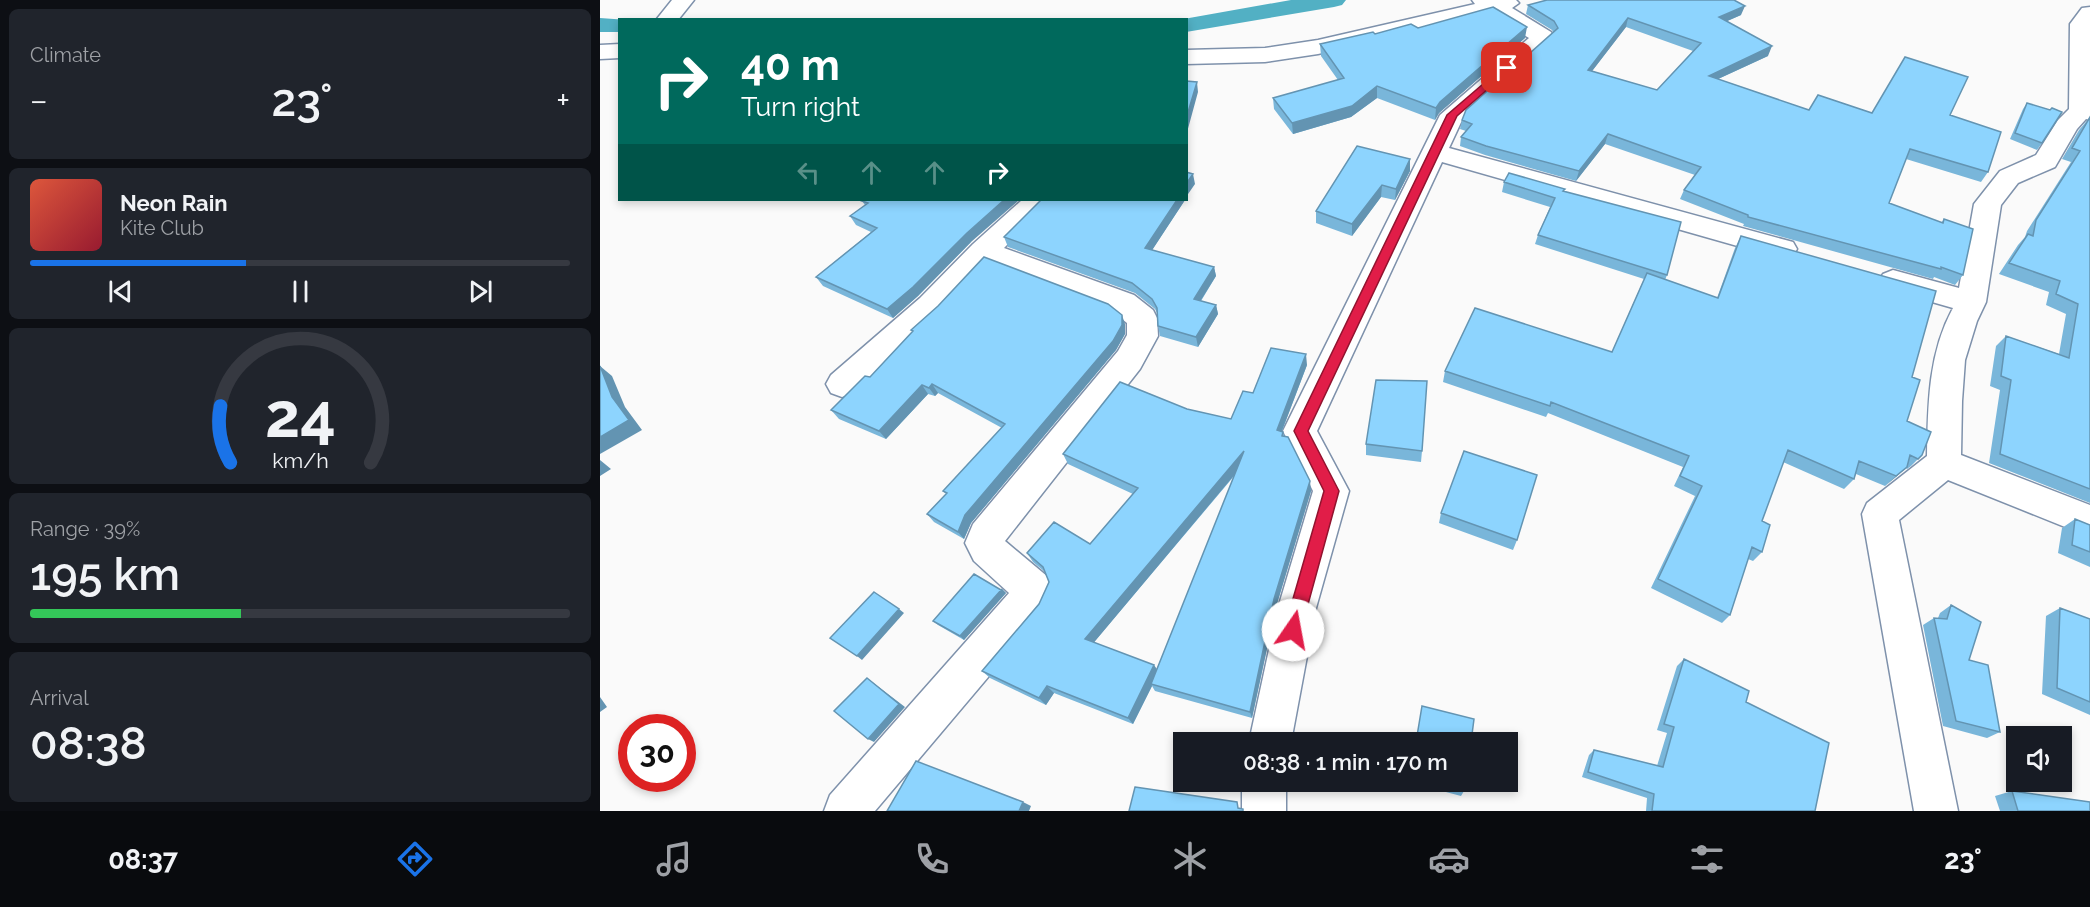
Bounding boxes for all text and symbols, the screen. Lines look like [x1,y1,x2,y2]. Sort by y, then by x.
text: 40 m [741,41,840,90]
icon: right [642,42,720,120]
pin [1481,42,1532,93]
text: Climate [30,43,101,67]
icon: arrive [1490,51,1523,84]
text: 23° [272,74,333,127]
text: − [30,81,48,120]
text: + [556,81,570,120]
text: Turn right [741,91,860,122]
icon: left [792,156,825,189]
icon: ahead [855,156,888,189]
icon: ahead [918,156,951,189]
icon: right [981,156,1014,189]
text: Neon Rain [120,190,228,216]
text: Kite Club [120,216,204,240]
icon: previous [104,275,137,308]
icon: pause [284,275,317,308]
icon: next [464,275,497,308]
text: 24 [265,378,335,452]
text: km/h [272,448,328,473]
text: Range · 39% [30,517,140,541]
text: 195 km [30,548,180,601]
position arrow [1261,598,1325,662]
text: Arrival [30,686,89,710]
speed limit sign: 30 [618,714,696,792]
text: 08:38 [30,717,146,770]
map controls [2006,726,2072,792]
button: sound [2006,726,2072,792]
text: 08:38 · 1 min · 170 m [1243,749,1448,775]
icon: directions [394,838,436,880]
icon: music [653,838,695,880]
icon: phone [911,838,953,880]
icon: climate [1169,838,1211,880]
icon: car [1428,838,1470,880]
icon: filters [1686,838,1728,880]
text: 08:37 [108,844,178,875]
text: 23° [1944,844,1982,875]

